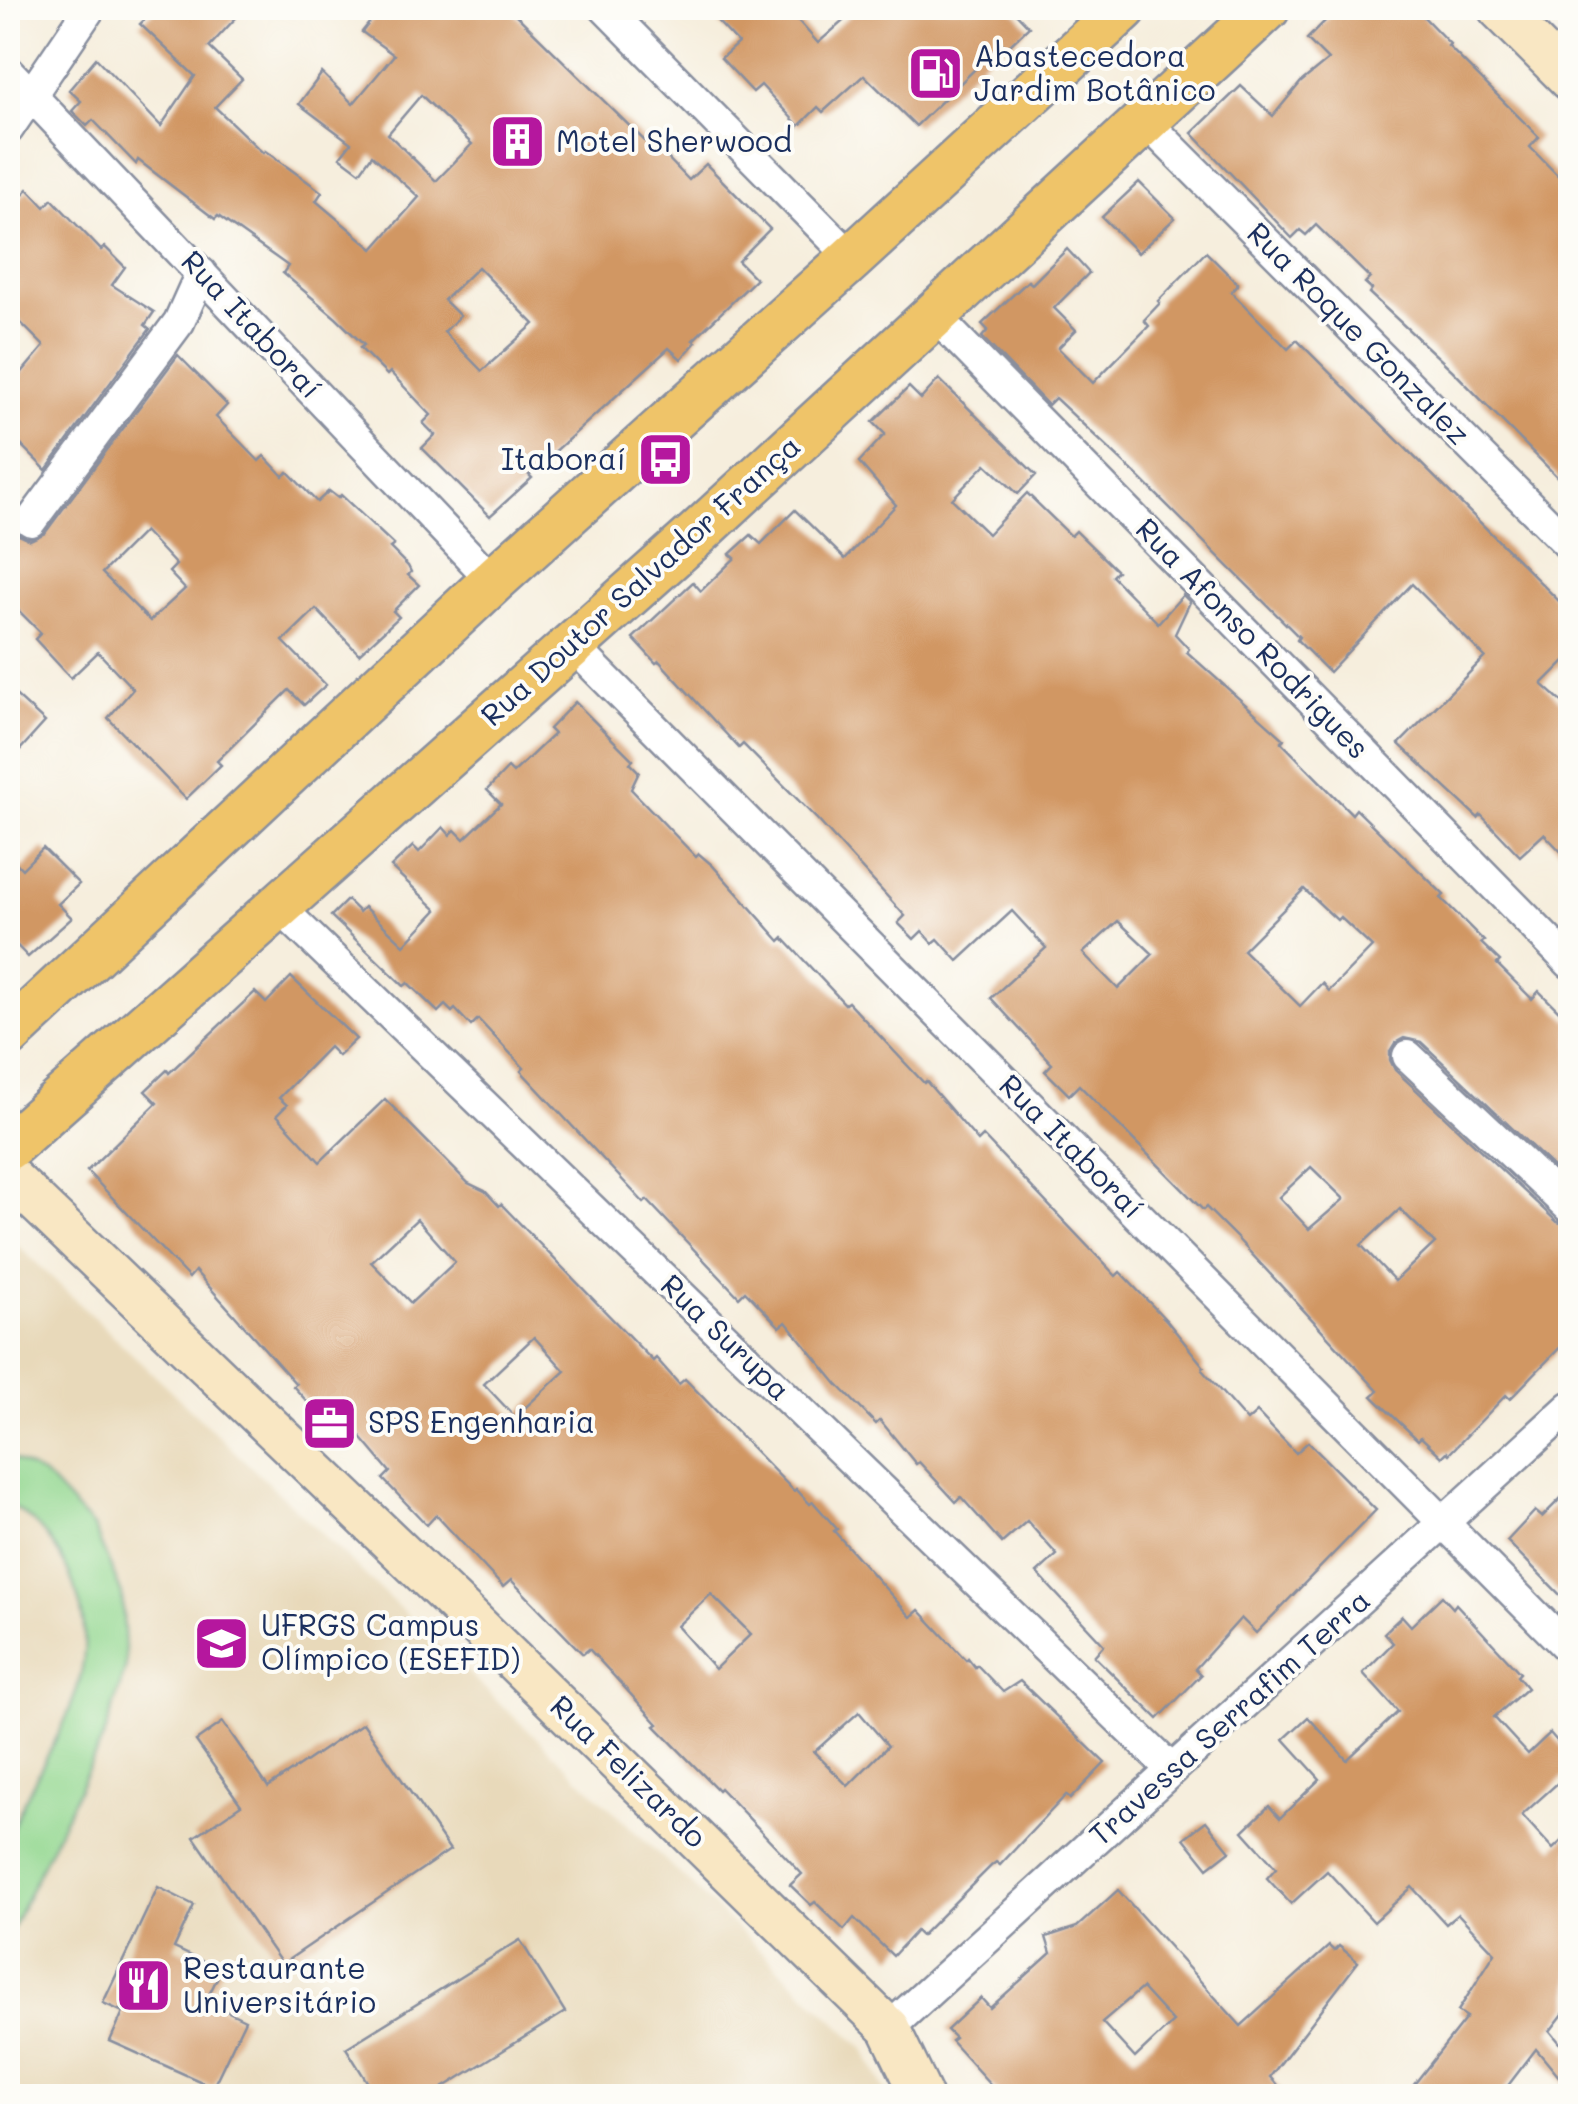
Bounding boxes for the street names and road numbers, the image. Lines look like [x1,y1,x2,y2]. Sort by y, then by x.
street label: Rua Roque Gonzalez [1239,213,1479,453]
street label: Rua Itaboraí [173,241,332,406]
street label: Rua Doutor Salvador França [471,425,808,734]
street label: Rua Afonso Rodrigues [1128,509,1379,767]
street label: Rua Itaboraí [991,1065,1153,1227]
street label: Rua Surupa [653,1265,800,1409]
street label: Travessa Serrafim Terra [1080,1580,1378,1854]
street label: Rua Felizardo [542,1686,716,1856]

